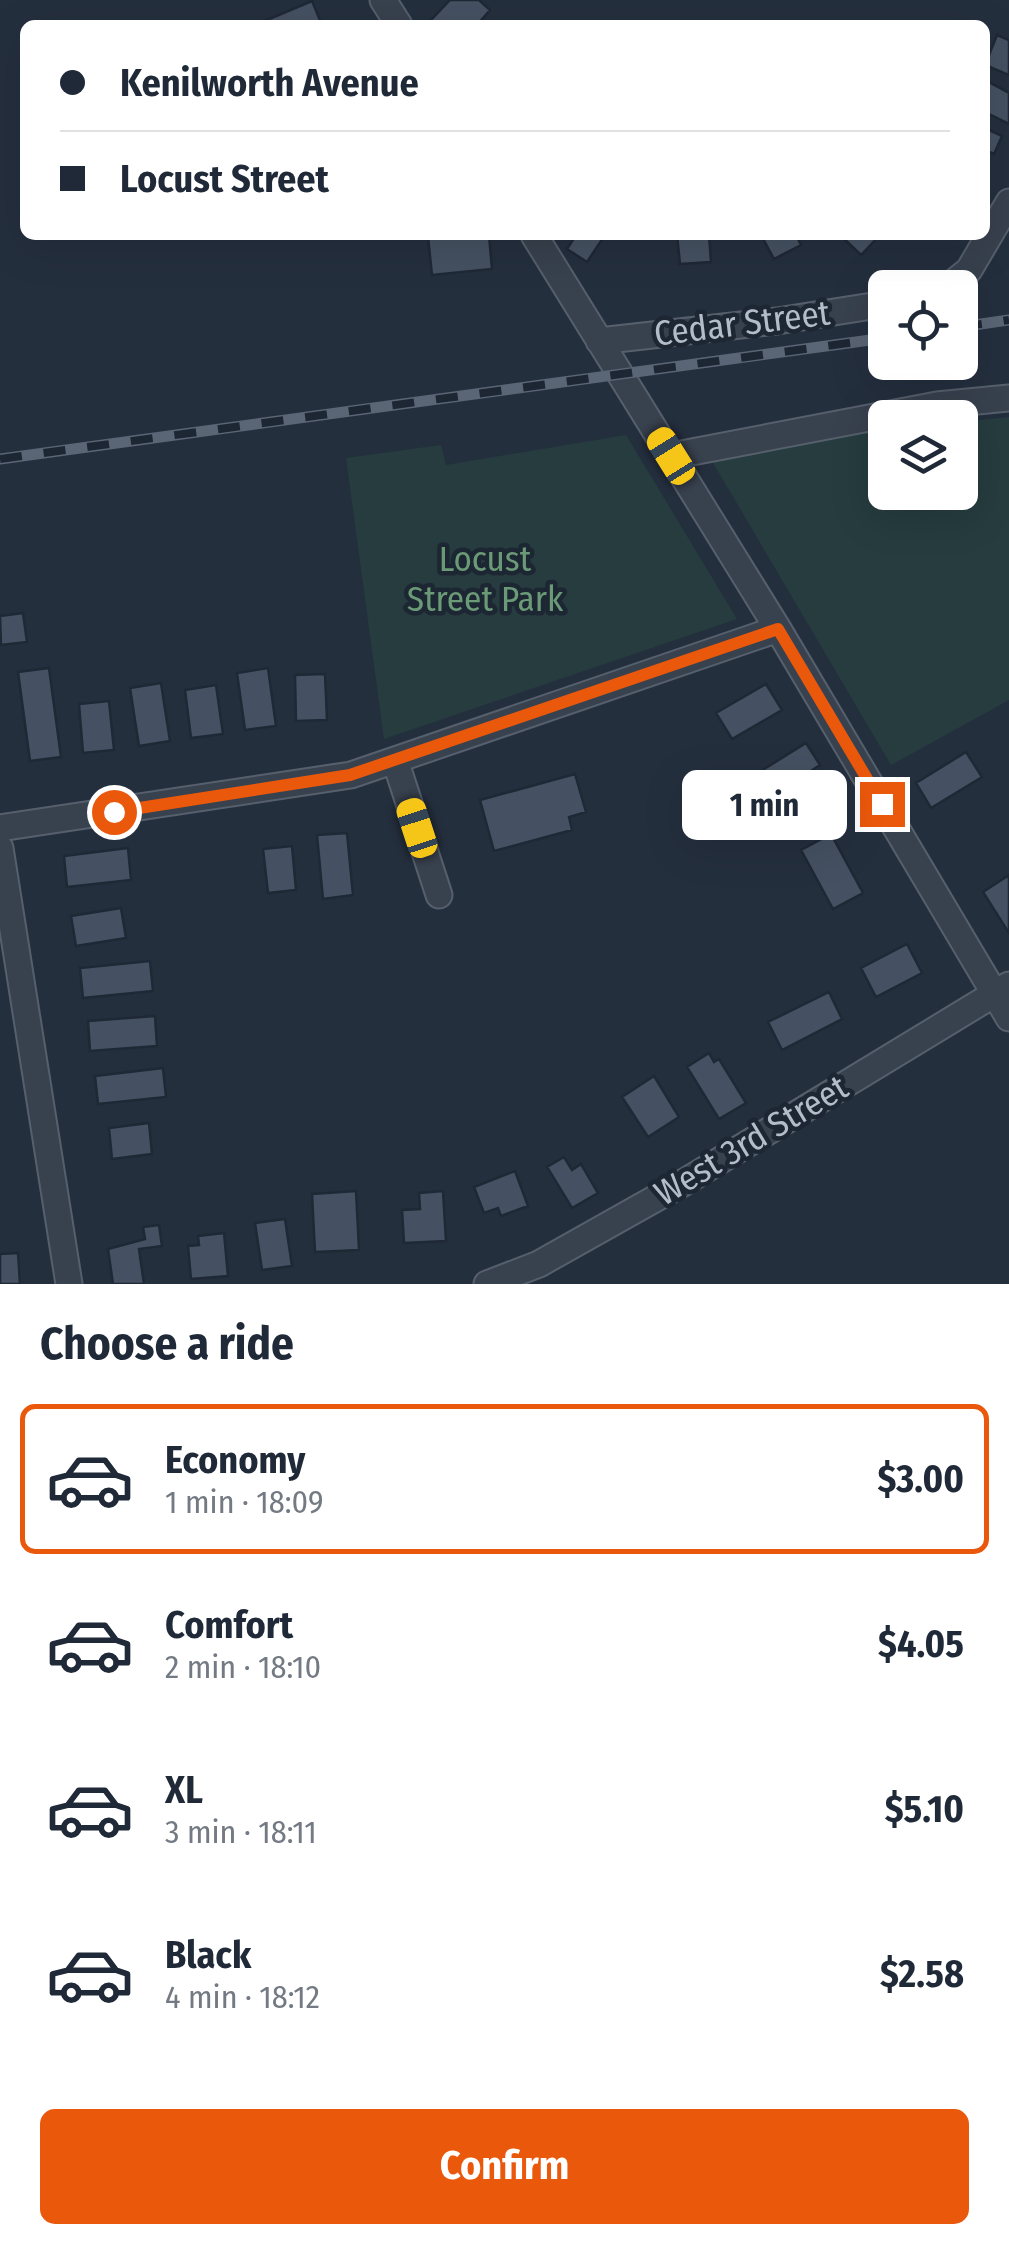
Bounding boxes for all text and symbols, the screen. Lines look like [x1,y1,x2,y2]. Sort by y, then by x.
text: Kenilworth Avenue [120,60,419,106]
text: Locust Street [120,156,329,202]
map controls [868,270,978,510]
button: locate [868,270,978,380]
street label: Cedar Street [652,291,833,355]
button: layers [868,400,978,510]
car [642,423,700,489]
park label: Locust Street Park [407,538,564,620]
callout: 1 min [682,769,847,839]
route end [860,782,905,827]
text: 1 min [730,786,799,824]
route start [92,790,137,835]
car [393,795,441,861]
street label: West 3rd Street [647,1066,856,1214]
text: Choose a ride [40,1317,294,1371]
icon: car [45,1434,135,1524]
text: Economy [165,1437,305,1483]
text: $3.00 [877,1456,964,1502]
text: 1 min · 18:09 [165,1483,324,1521]
icon: car [45,1599,135,1689]
text: Comfort [165,1602,293,1648]
text: $4.05 [878,1621,964,1667]
text: 2 min · 18:10 [165,1648,321,1686]
icon: car [45,1764,135,1854]
text: XL [165,1767,203,1813]
text: $5.10 [885,1786,964,1832]
text: 3 min · 18:11 [165,1813,317,1851]
icon: car [45,1929,135,2019]
text: Black [165,1932,251,1978]
text: $2.58 [880,1951,964,1997]
text: 4 min · 18:12 [165,1978,320,2016]
button: Confirm [40,2109,969,2224]

